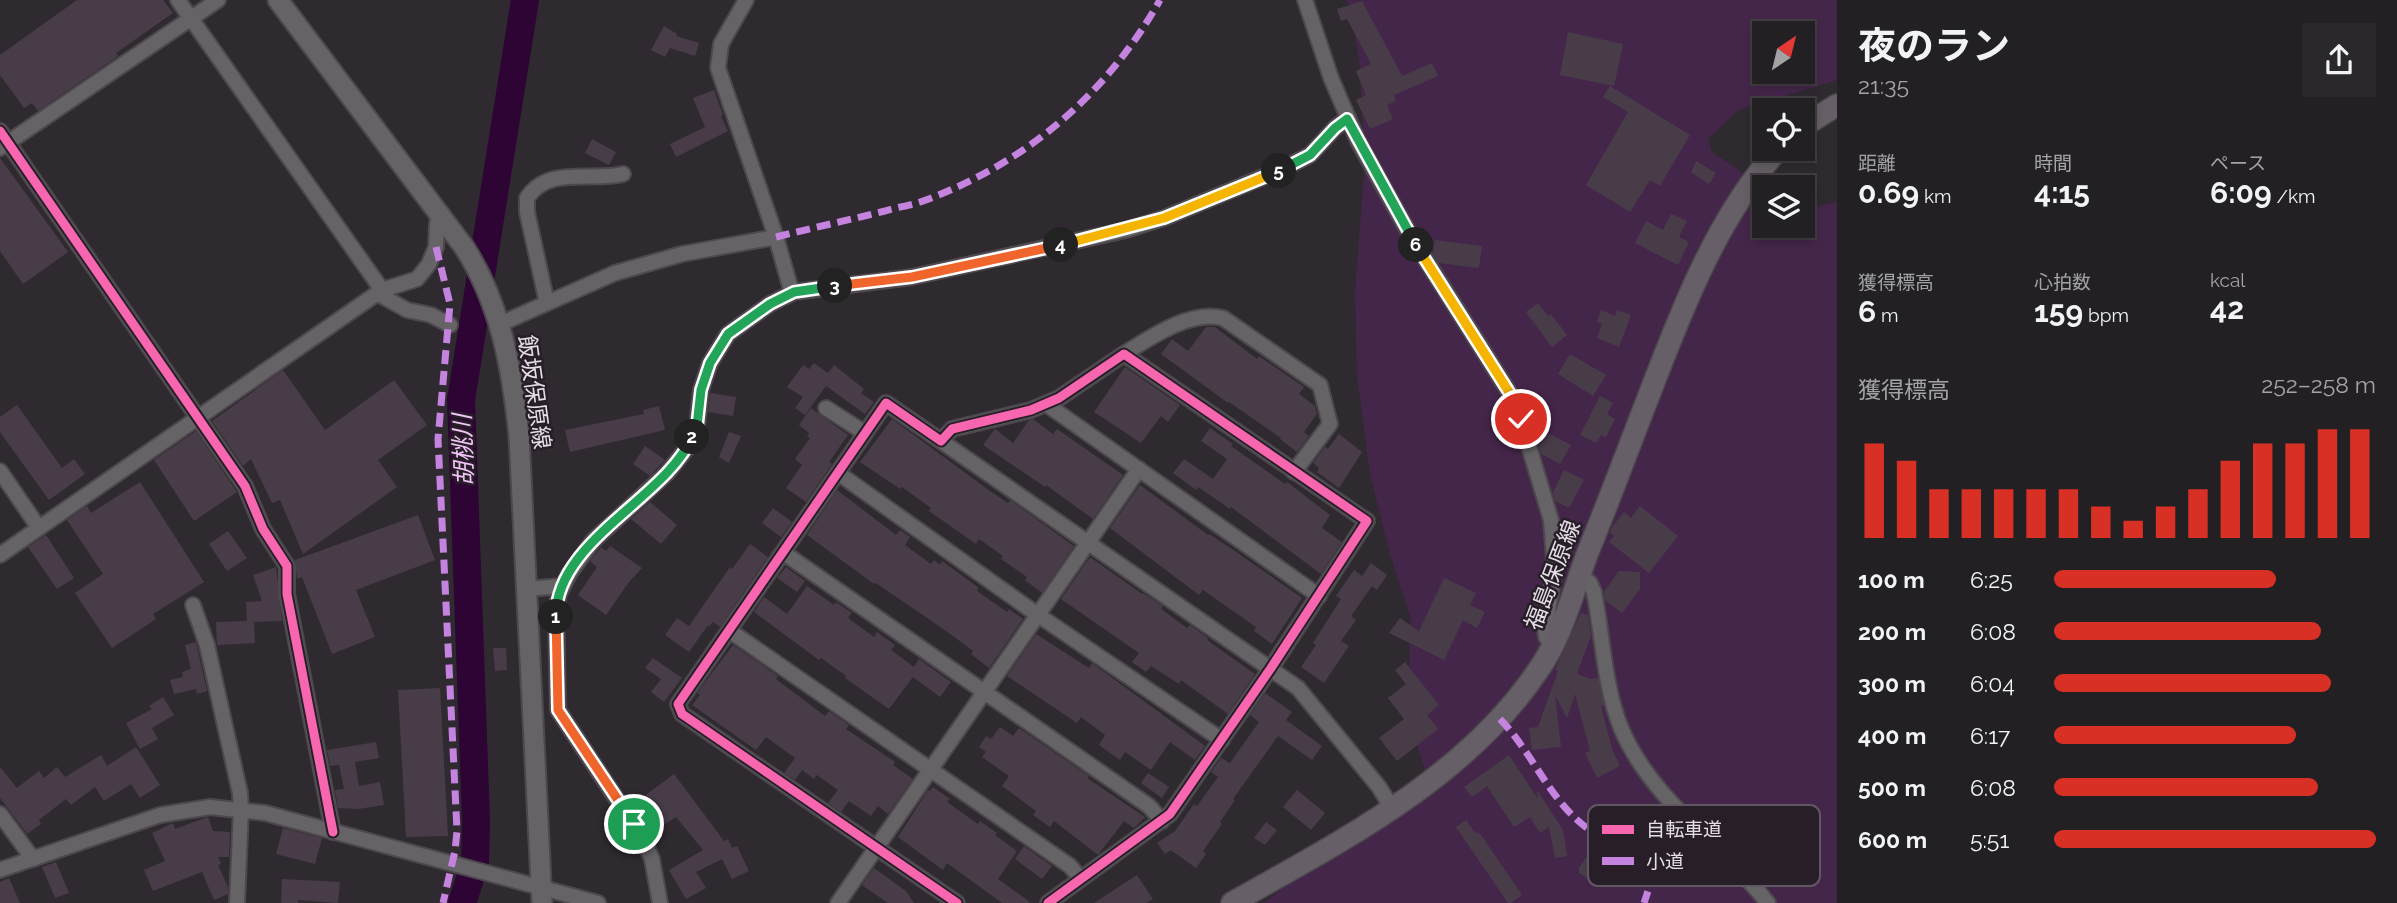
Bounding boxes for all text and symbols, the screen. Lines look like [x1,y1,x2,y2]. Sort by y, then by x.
north arrow [1752,21,1815,84]
map controls [1752,21,1815,238]
text: 夜のラン [1858,23,2010,68]
button: share [2302,23,2376,97]
text: 21:35 [1858,72,1909,99]
button: locate [1752,98,1815,161]
text: 距離 [1858,152,1896,174]
text: 時間 [2034,152,2072,174]
text: ペース [2210,152,2266,174]
pin: 5 [1262,154,1296,188]
text: 5 [1273,159,1284,181]
button: layers [1752,175,1815,238]
text: 0.69 [1858,175,1919,210]
text: 4:15 [2034,175,2090,210]
text: 6:09 [2210,175,2272,210]
text: km [1919,185,1951,207]
text: /km [2272,185,2316,207]
pin: 4 [1044,228,1078,262]
pin: 6 [1398,228,1434,262]
text: 4 [1055,233,1066,255]
text: 6 [1410,233,1421,255]
pin: 3 [818,268,852,304]
text: kcal [2210,269,2246,291]
text: 獲得標高 [1858,271,1934,293]
text: 心拍数 [2034,271,2091,293]
text: 3 [829,274,840,296]
text: 42 [2210,291,2244,326]
text: 6 [1858,294,1876,329]
text: 159 [2034,294,2083,329]
text: m [1876,304,1899,326]
text: bpm [2083,304,2129,326]
street label: 飯坂保原線 [514,333,556,451]
text: 252–258 m [2261,371,2376,398]
text: 獲得標高 [1858,376,1950,403]
pin [1491,389,1551,449]
icon: check [1502,400,1540,438]
water label: 胡桃川 [447,411,479,486]
pin: 2 [674,420,710,454]
text: 2 [686,425,697,447]
street label: 福島保原線 [1519,516,1585,634]
text: 100 m [1858,566,1925,593]
text: 6:25 [1970,566,2013,593]
pin: 1 [538,600,574,634]
text: 1 [551,605,560,627]
text: 200 m [1858,618,1926,645]
text: 6:08 [1970,618,2016,645]
text: 300 m [1858,670,1926,697]
text: 6:04 [1970,670,2015,697]
text: 400 m [1858,722,1926,749]
text: 6:17 [1970,722,2010,749]
text: 500 m [1858,774,1926,801]
text: 6:08 [1970,774,2016,801]
pin [604,794,664,854]
icon: arrive [615,805,653,843]
legend [1588,805,1820,886]
text: 自転車道 [1646,818,1722,840]
text: 600 m [1858,826,1927,853]
text: 5:51 [1970,826,2009,853]
text: 小道 [1646,850,1684,872]

